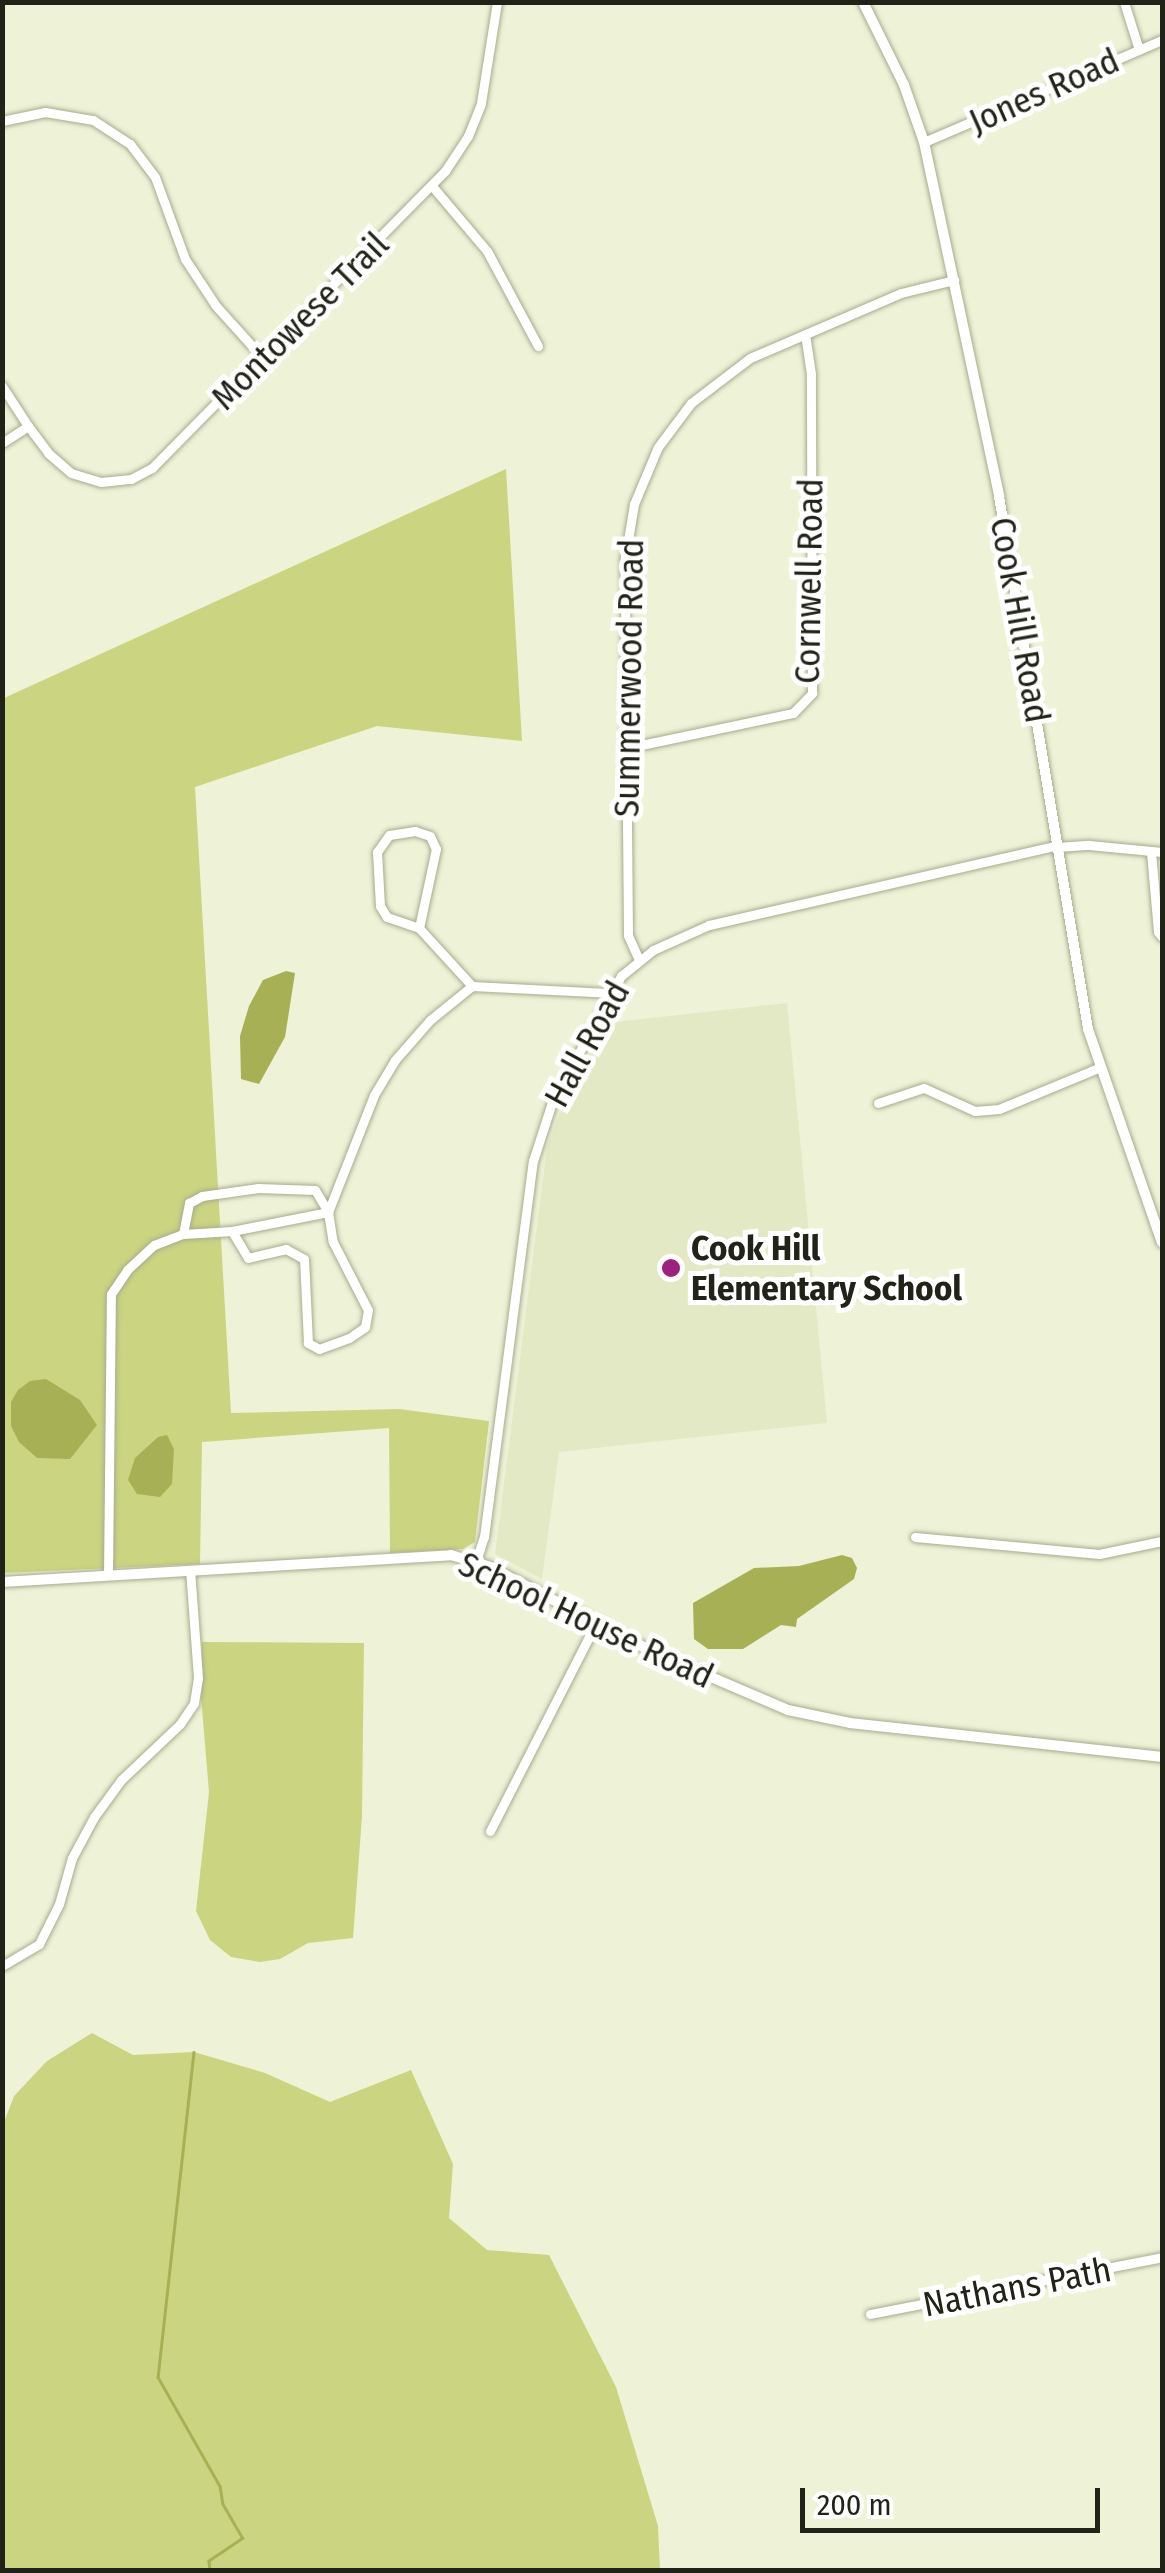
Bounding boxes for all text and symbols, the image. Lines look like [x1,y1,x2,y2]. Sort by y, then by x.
street label: Jones Road [963,39,1125,143]
street label: Montowese Trail [203,224,397,418]
street label: Cornwell Road [786,478,832,684]
street label: Cook Hill Road [981,514,1059,726]
street label: Summerwood Road [606,539,652,817]
street label: Hall Road [535,974,639,1114]
place label: Cook Hill Elementary School [691,1227,962,1309]
marker: Cook Hill Elementary School [660,1257,682,1279]
street label: School House Road [452,1543,720,1697]
street label: Nathans Path [919,2248,1115,2326]
scale bar [805,2468,1105,2530]
text: 200 m [817,2487,892,2523]

